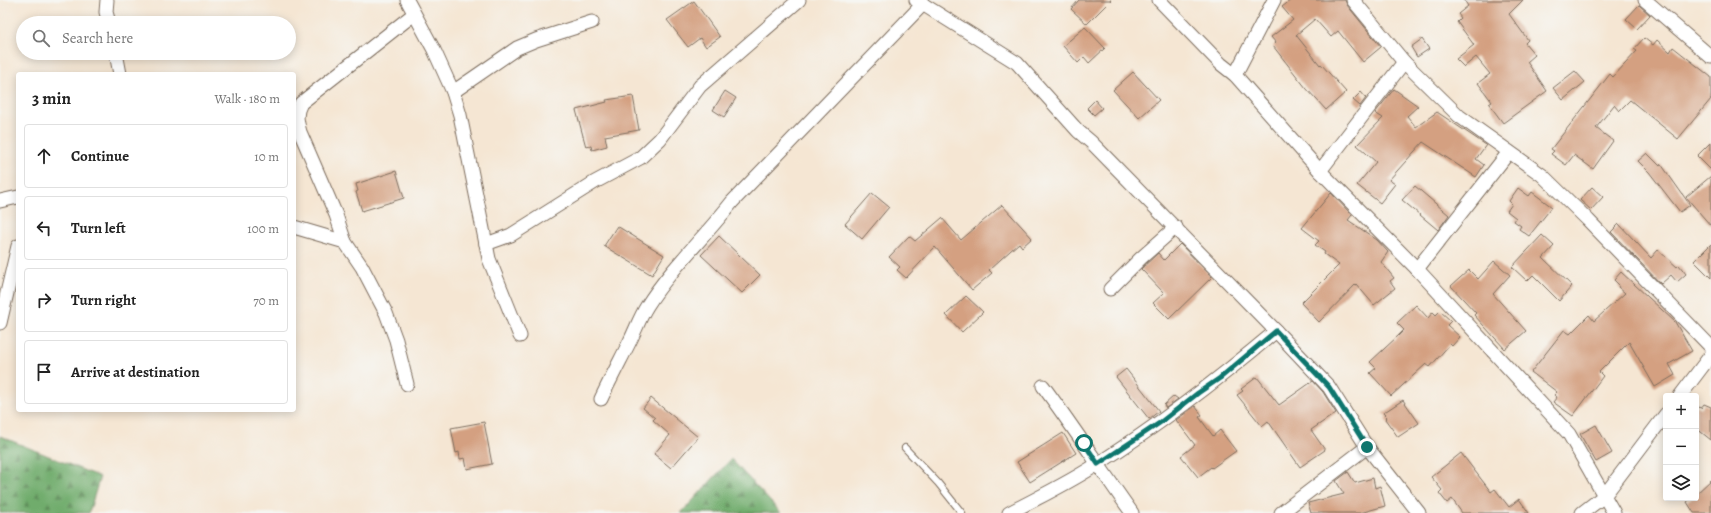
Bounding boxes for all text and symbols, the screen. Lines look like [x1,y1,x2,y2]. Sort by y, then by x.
search box [16,16,296,60]
icon: search [30,27,52,49]
text: Search here [62,28,133,48]
text: 3 min [32,87,71,110]
text: Walk · 180 m [214,90,280,107]
icon: ahead [33,145,55,167]
text: Continue [71,146,129,166]
text: 10 m [254,148,279,165]
icon: left [33,217,55,239]
text: Turn left [71,218,126,238]
text: 100 m [247,220,279,237]
icon: right [33,289,55,311]
text: Turn right [71,290,136,310]
text: 70 m [253,292,279,309]
icon: arrive [33,361,55,383]
text: Arrive at destination [71,362,200,382]
map controls [1663,393,1699,501]
button: + [1663,393,1699,429]
button: − [1663,429,1699,465]
route start [1075,434,1093,452]
route end [1358,438,1376,456]
button: layers [1663,465,1699,501]

